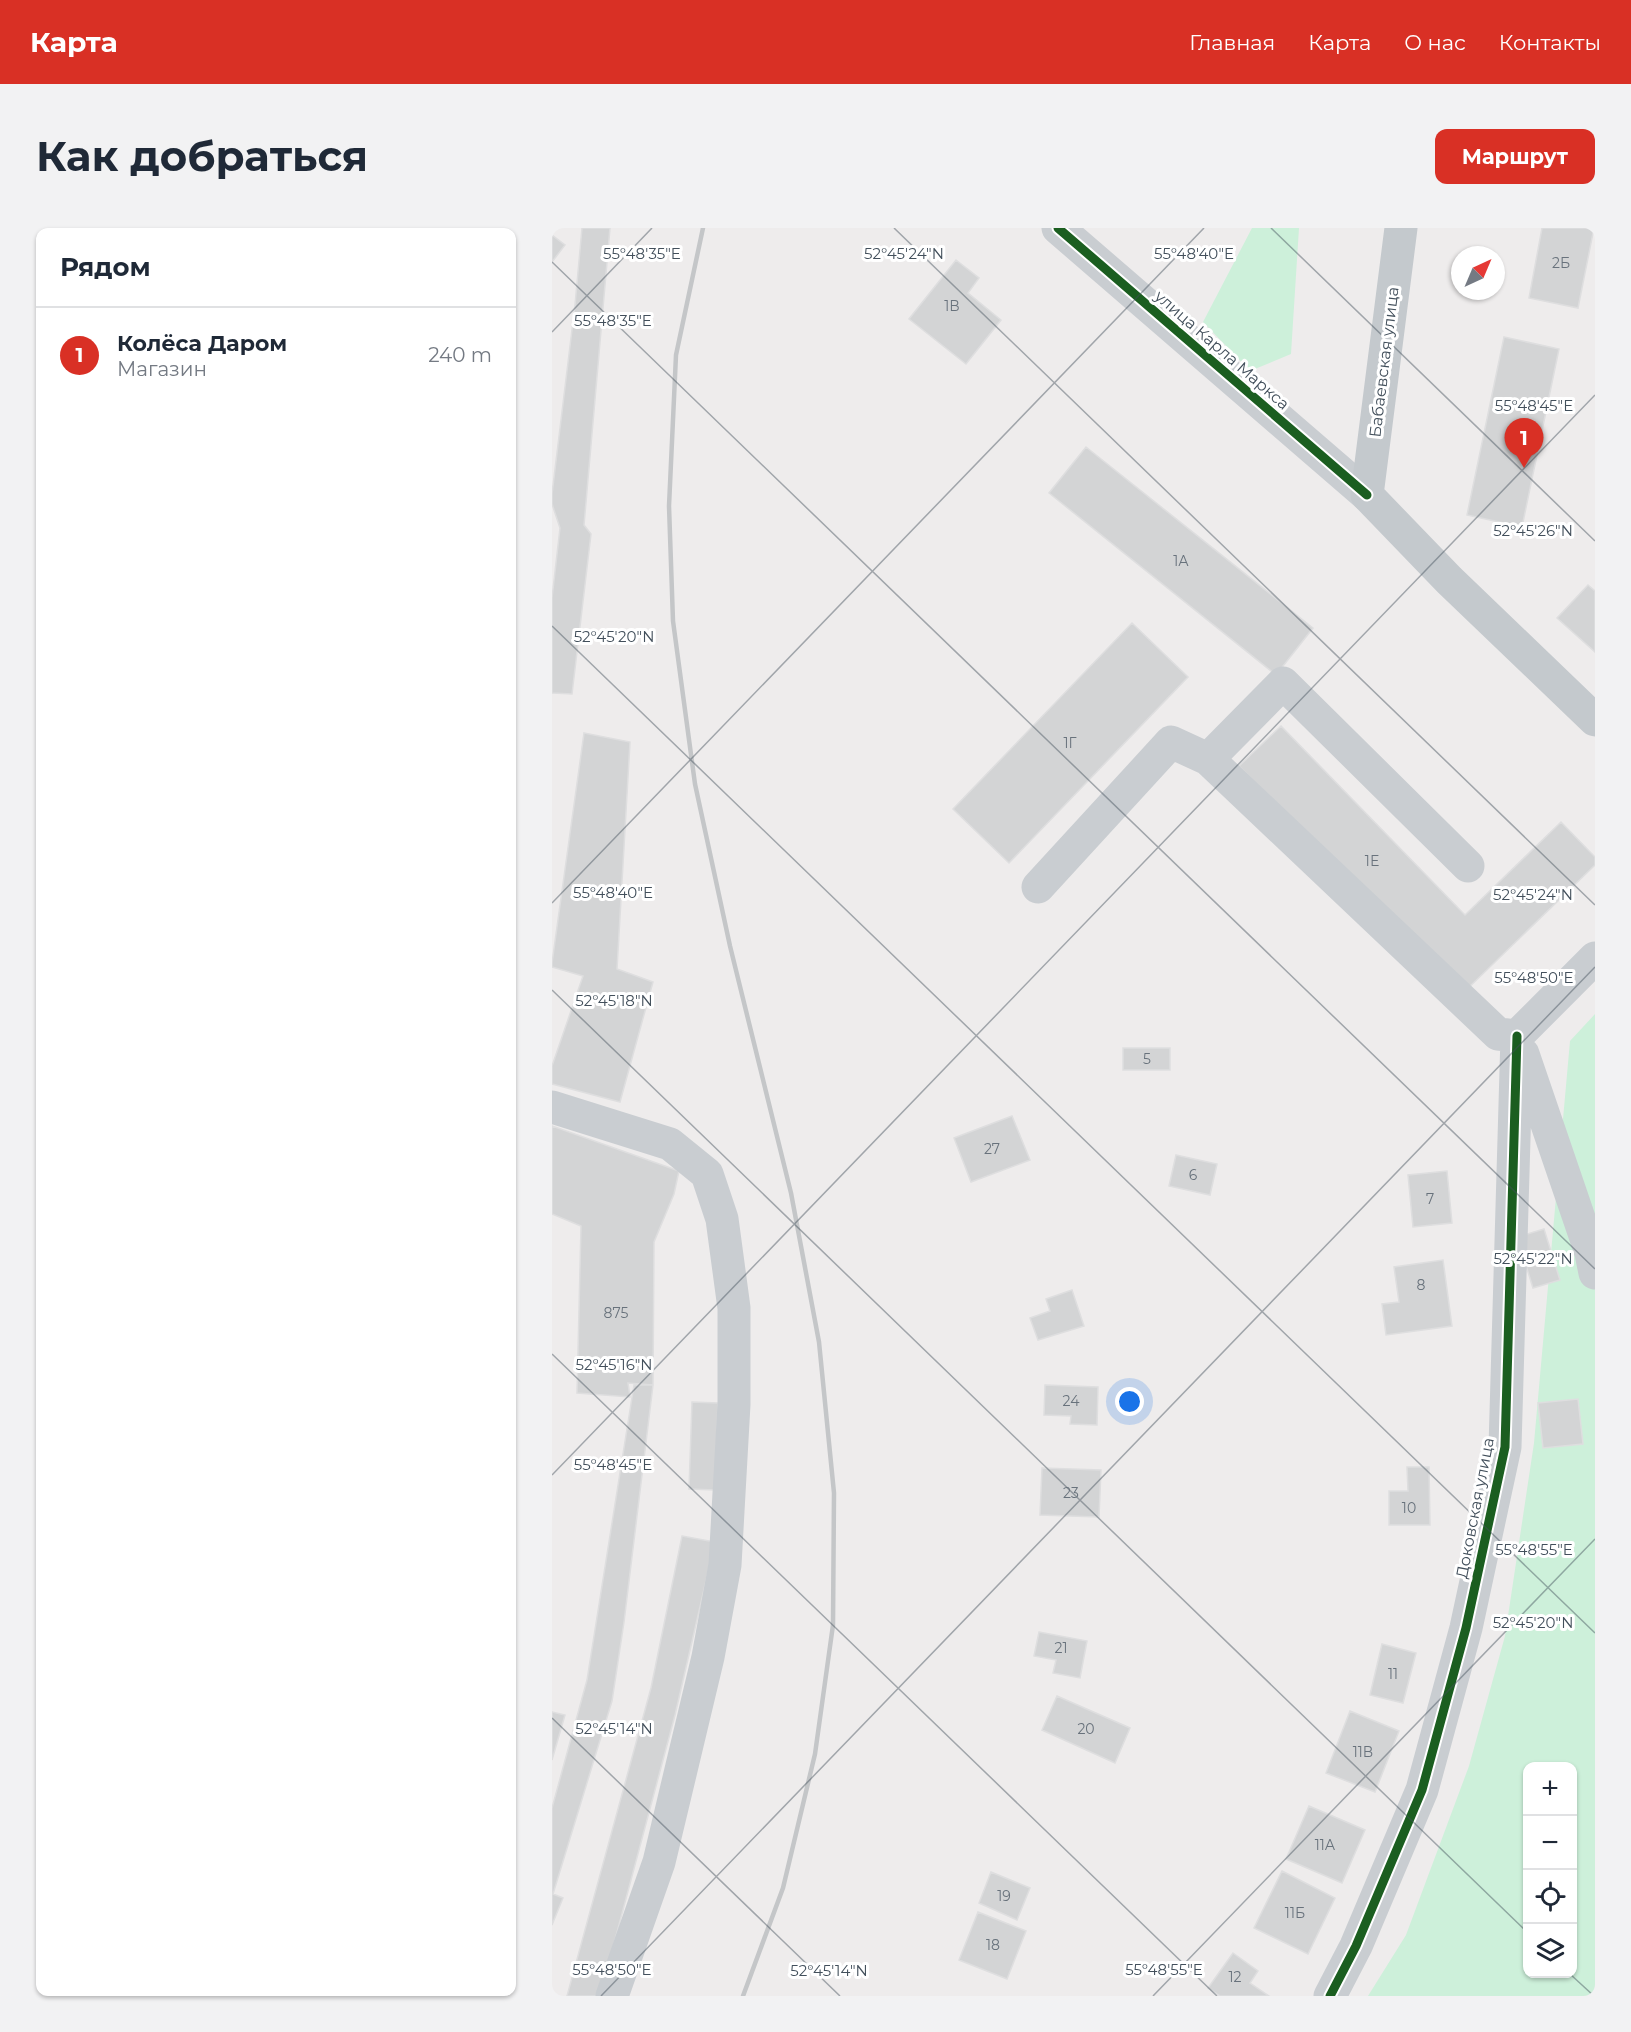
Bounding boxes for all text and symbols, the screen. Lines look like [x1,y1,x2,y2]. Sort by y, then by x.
text: Карта [30,25,118,59]
text: Главная [1189,30,1275,55]
text: Карта [1308,30,1371,55]
text: О нас [1404,30,1466,55]
text: Контакты [1499,30,1601,55]
button: Маршрут [1435,129,1595,184]
text: Как добраться [36,130,368,182]
text: 55°48'35"E [603,244,681,263]
text: 52°45'24"N [864,244,944,263]
text: 55°48'40"E [1154,244,1234,263]
north arrow [1451,246,1505,300]
text: Рядом [60,251,151,283]
house number: 2Б [1552,254,1570,272]
street label: улица Карла Маркса [1150,286,1293,414]
street label: Бабаевская улица [1365,286,1403,438]
house number: 1В [944,297,960,315]
text: 55°48'35"E [574,311,652,330]
text: Колёса Даром [117,330,287,357]
text: 1 [76,343,83,367]
text: 240 m [428,343,492,367]
text: Магазин [117,357,207,381]
text: 55°48'45"E [1495,396,1573,415]
pin: 1 [1504,418,1544,468]
text: 52°45'26"N [1493,521,1573,540]
house number: 1А [1173,552,1189,570]
text: 52°45'20"N [574,627,654,646]
house number: 1Г [1063,734,1077,752]
house number: 1Е [1365,852,1379,870]
text: 55°48'40"E [573,883,653,902]
text: 52°45'24"N [1493,885,1573,904]
text: 55°48'50"E [1494,968,1574,987]
text: 52°45'18"N [575,991,653,1010]
house number: 5 [1143,1050,1151,1068]
house number: 27 [984,1140,1000,1158]
house number: 6 [1189,1166,1198,1184]
house number: 7 [1426,1190,1434,1208]
text: 52°45'22"N [1493,1249,1573,1268]
house number: 8 [1417,1276,1426,1294]
house number: 875 [604,1304,628,1322]
text: 52°45'16"N [576,1355,652,1374]
your location [1115,1387,1144,1416]
house number: 24 [1063,1392,1080,1410]
street label: Доковская улица [1452,1436,1498,1580]
text: 55°48'45"E [574,1455,652,1474]
house number: 23 [1063,1484,1079,1502]
house number: 10 [1402,1499,1416,1517]
text: 55°48'55"E [1495,1540,1573,1559]
text: 52°45'20"N [1493,1613,1573,1632]
house number: 21 [1054,1639,1068,1657]
house number: 11 [1388,1665,1398,1683]
text: 52°45'14"N [575,1719,653,1738]
house number: 20 [1077,1720,1095,1738]
house number: 11В [1353,1743,1373,1761]
map controls [1523,1762,1577,1978]
button: + [1523,1762,1577,1816]
button: − [1523,1816,1577,1870]
house number: 11А [1315,1836,1336,1854]
button: locate [1523,1870,1577,1924]
house number: 19 [997,1887,1011,1905]
house number: 11Б [1285,1904,1305,1922]
button: layers [1523,1924,1577,1978]
house number: 18 [986,1936,1000,1954]
text: 55°48'50"E [572,1960,652,1979]
text: 55°48'55"E [1125,1960,1203,1979]
text: 52°45'14"N [790,1961,868,1980]
house number: 12 [1228,1968,1242,1986]

